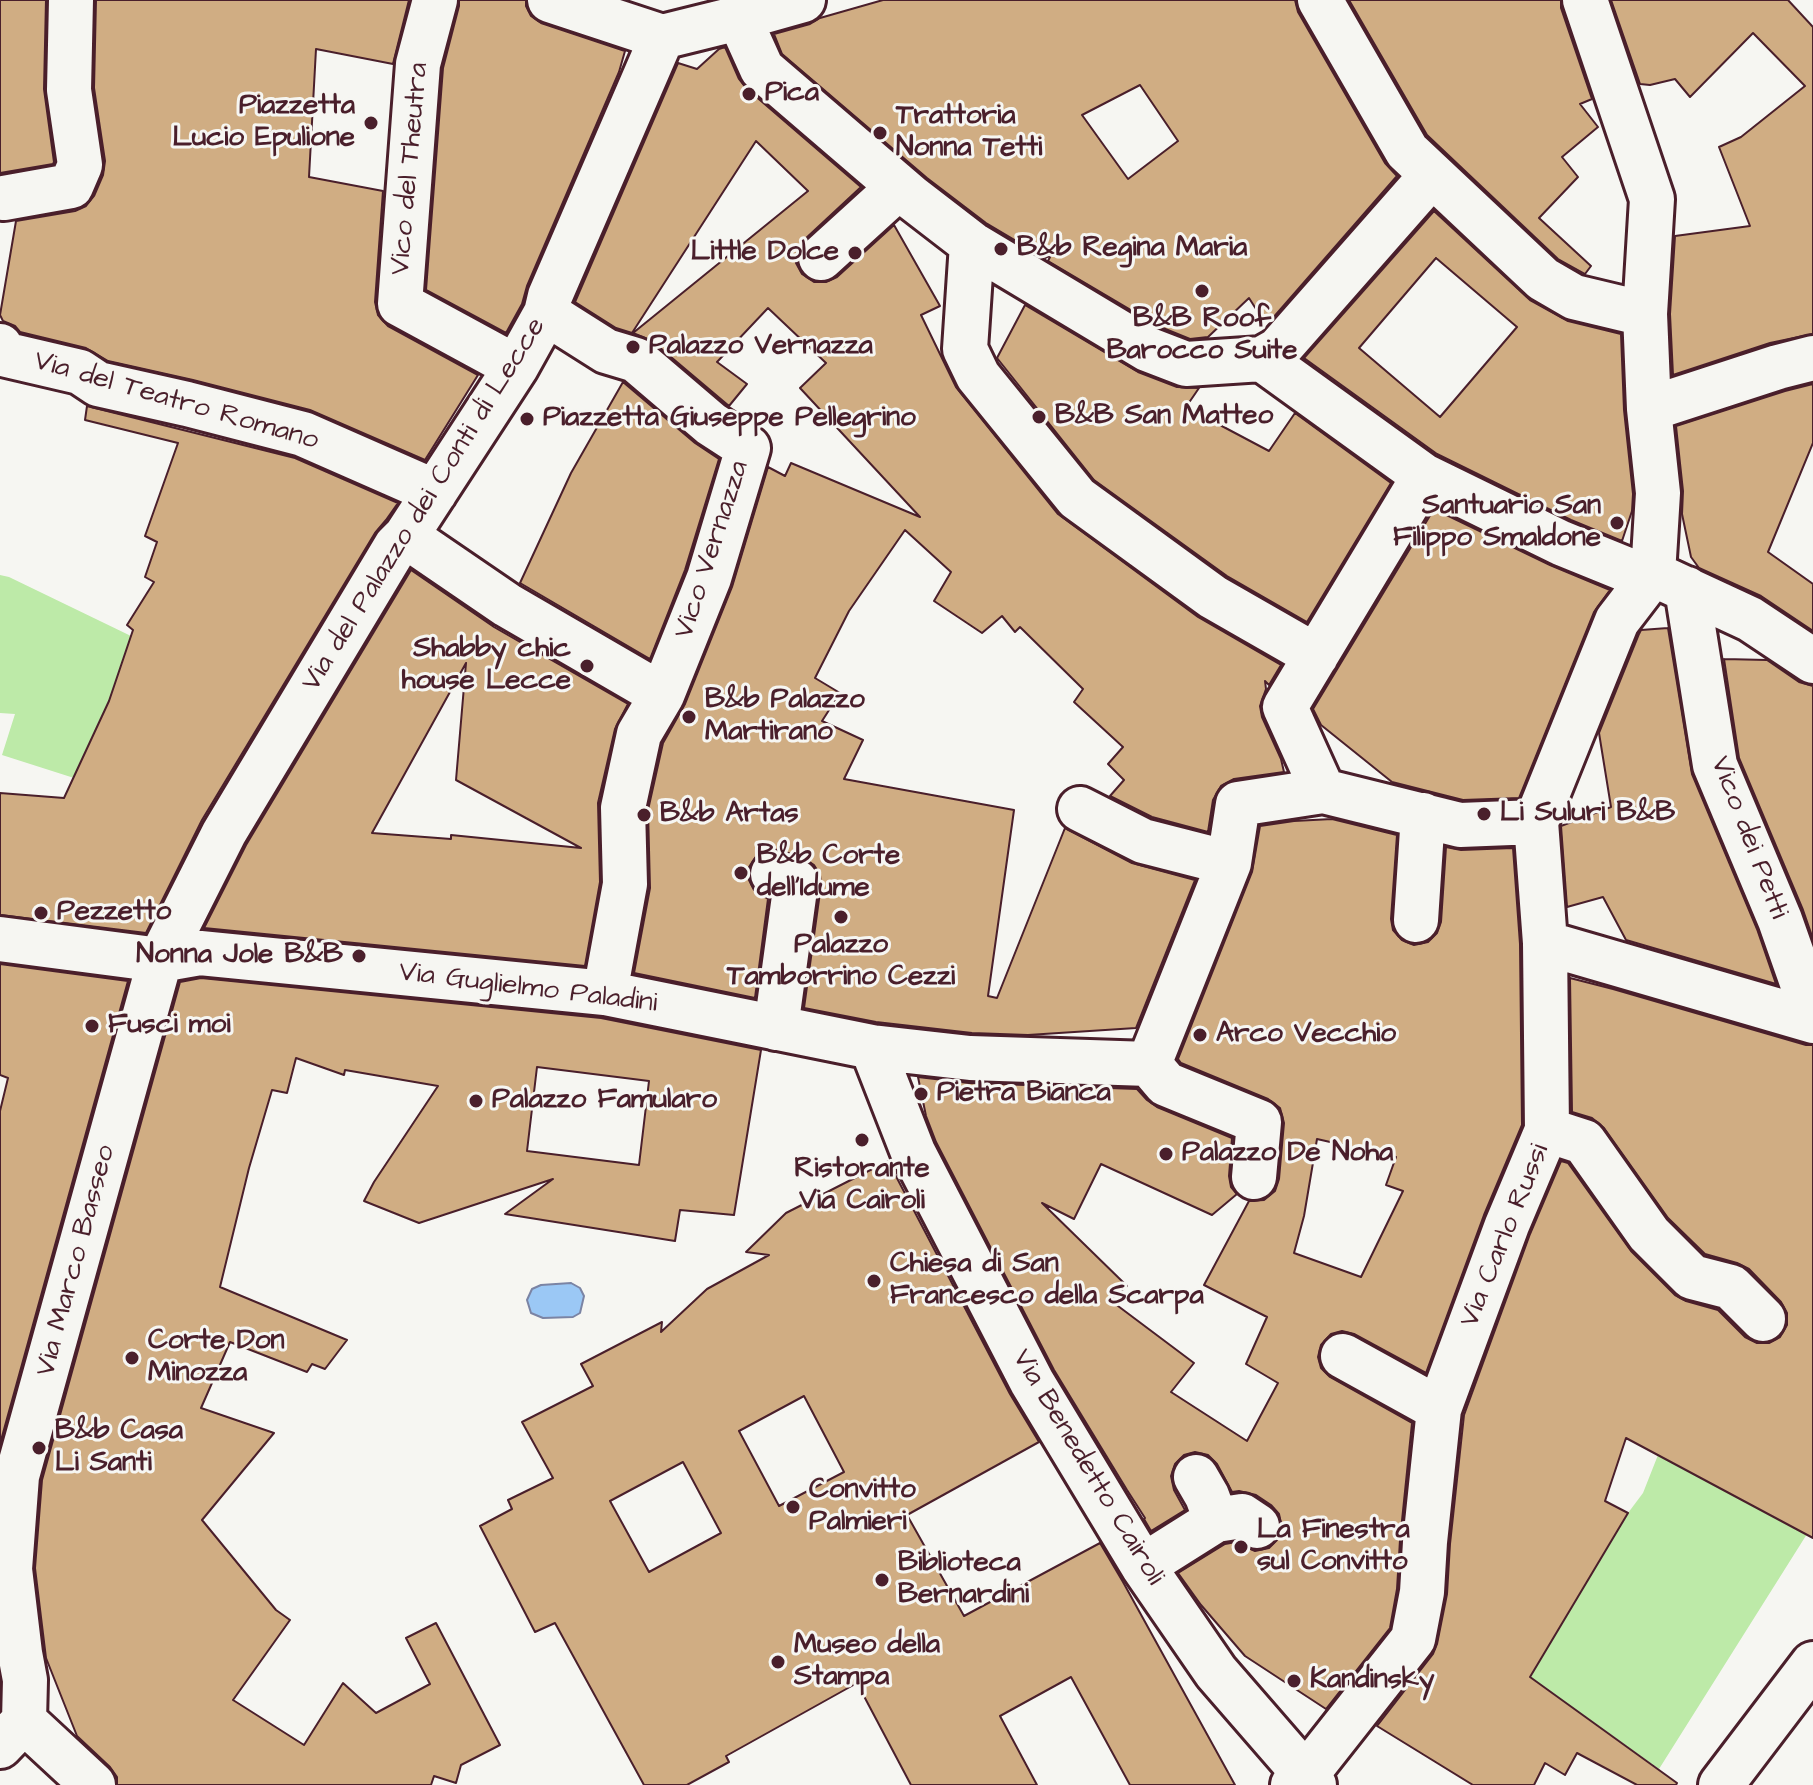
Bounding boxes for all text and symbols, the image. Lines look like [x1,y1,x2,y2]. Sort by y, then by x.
street label: Vico del Theutra [385,61,437,277]
place label: Pica [765,77,819,111]
marker: Pica [740,85,758,103]
place label: Piazzetta Lucio Epulione [173,90,355,156]
place label: Trattoria Nonna Tetti [896,100,1042,166]
marker: Piazzetta Lucio Epulione [362,114,380,132]
marker: Trattoria Nonna Tetti [871,124,889,142]
place label: B&b Regina Maria [1017,232,1247,266]
place label: Little Dolce [691,236,839,270]
marker: B&b Regina Maria [992,240,1010,258]
marker: Little Dolce [846,244,864,262]
marker: B&B Roof Barocco Suite [1193,282,1211,300]
place label: B&B Roof Barocco Suite [1107,303,1297,369]
street label: Via del Palazzo dei Conti di Lecce [296,312,554,698]
place label: Palazzo Vernazza [649,330,873,364]
marker: Palazzo Vernazza [624,338,642,356]
street label: Via del Teatro Romano [30,345,322,459]
place label: B&B San Matteo [1055,400,1273,434]
place label: Piazzetta Giuseppe Pellegrino [543,402,916,436]
marker: B&B San Matteo [1030,408,1048,426]
marker: Piazzetta Giuseppe Pellegrino [518,410,536,428]
street label: Vico Vernazza [668,457,758,643]
place label: Santuario San Filippo Smaldone [1393,490,1601,556]
marker: Santuario San Filippo Smaldone [1608,514,1626,532]
place label: Shabby chic house Lecce [402,633,571,699]
marker: Shabby chic house Lecce [578,657,596,675]
place label: B&b Palazzo Martirano [705,684,865,750]
marker: B&b Palazzo Martirano [680,708,698,726]
street label: Vico dei Petti [1702,752,1794,924]
place label: Li Suluri B&B [1500,797,1675,831]
place label: B&b Artas [660,798,799,832]
marker: Li Suluri B&B [1475,805,1493,823]
marker: B&b Artas [635,806,653,824]
place label: B&b Corte dell'Idume [757,840,900,906]
marker: B&b Corte dell'Idume [732,864,750,882]
place label: Pezzetto [57,896,171,930]
marker: Pezzetto [32,904,50,922]
marker: Palazzo Tamborrino Cezzi [832,908,850,926]
place label: Palazzo Tamborrino Cezzi [727,929,955,995]
place label: Nonna Jole B&B [136,939,343,973]
marker: Nonna Jole B&B [350,947,368,965]
street label: Via Guglielmo Paladini [397,956,659,1022]
place label: Fusci moi [108,1009,231,1043]
marker: Fusci moi [83,1017,101,1035]
place label: Arco Vecchio [1216,1018,1396,1052]
marker: Arco Vecchio [1191,1026,1209,1044]
place label: Pietra Bianca [937,1077,1111,1111]
place label: Palazzo Famularo [492,1084,717,1118]
marker: Pietra Bianca [912,1085,930,1103]
marker: Palazzo Famularo [467,1092,485,1110]
marker: Ristorante Via Cairoli [853,1131,871,1149]
place label: Palazzo De Noha [1182,1137,1393,1171]
street label: Via Carlo Russi [1454,1139,1558,1333]
street label: Via Marco Basseo [30,1142,124,1380]
marker: Palazzo De Noha [1157,1145,1175,1163]
place label: Ristorante Via Cairoli [794,1153,930,1219]
place label: Chiesa di San Francesco della Scarpa [890,1248,1204,1314]
marker: Chiesa di San Francesco della Scarpa [865,1272,883,1290]
place label: Corte Don Minozza [148,1325,285,1391]
street label: Via Benedetto Cairoli [1003,1344,1171,1592]
marker: Corte Don Minozza [123,1349,141,1367]
place label: B&b Casa Li Santi [55,1415,183,1481]
marker: B&b Casa Li Santi [30,1439,48,1457]
place label: Convitto Palmieri [809,1474,916,1540]
marker: Convitto Palmieri [784,1498,802,1516]
place label: La Finestra sul Convitto [1257,1514,1410,1580]
marker: La Finestra sul Convitto [1232,1538,1250,1556]
place label: Biblioteca Bernardini [898,1547,1029,1613]
marker: Biblioteca Bernardini [873,1571,891,1589]
place label: Museo della Stampa [794,1629,940,1695]
marker: Museo della Stampa [769,1653,787,1671]
place label: Kandinsky [1310,1664,1434,1698]
marker: Kandinsky [1285,1672,1303,1690]

